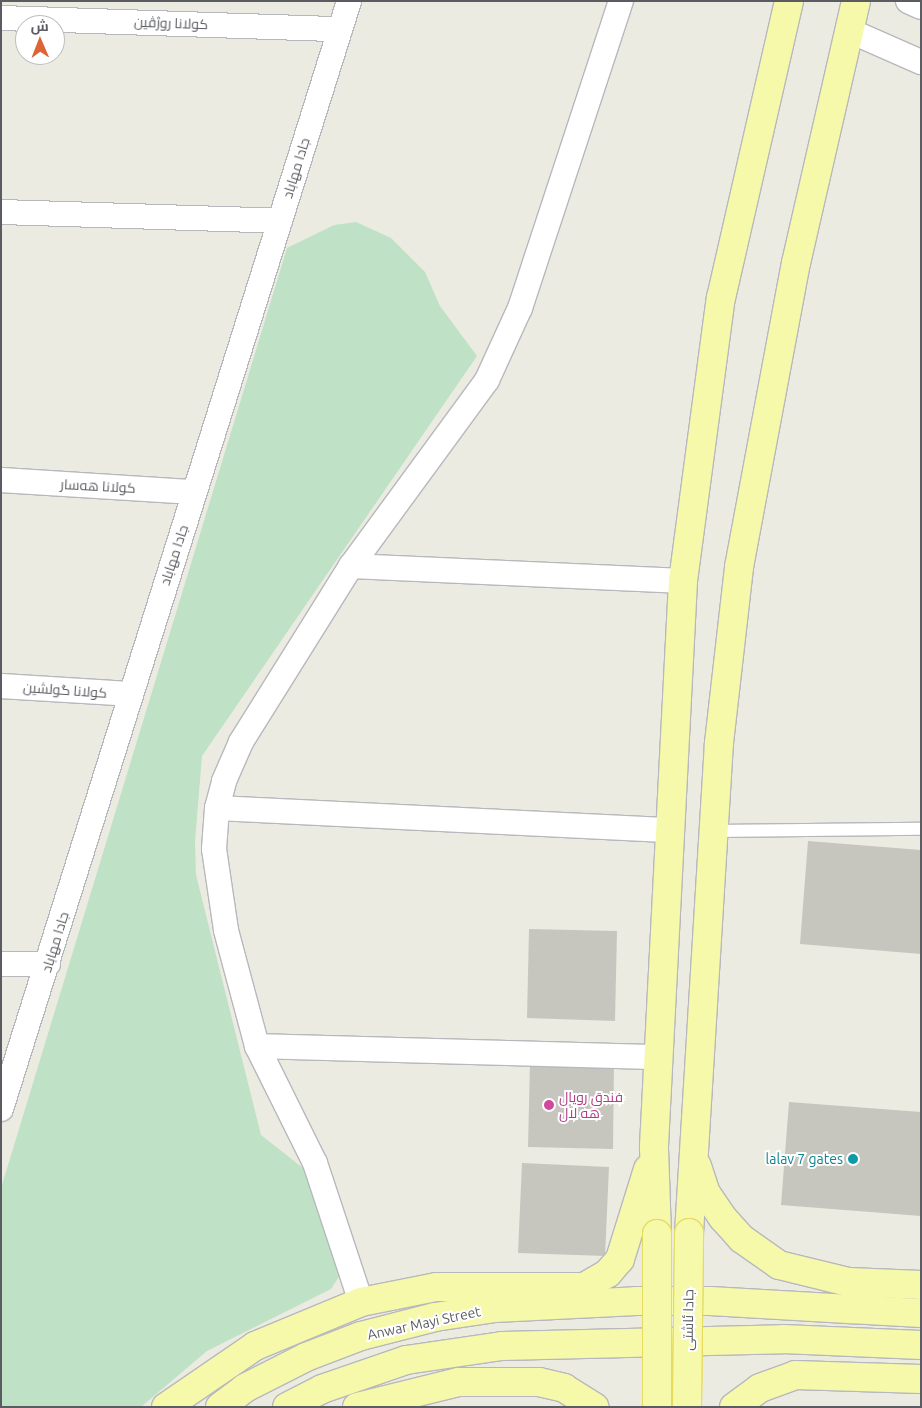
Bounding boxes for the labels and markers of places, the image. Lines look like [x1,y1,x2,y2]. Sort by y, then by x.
place label: فندق رويال هه لال [559,1089,623,1122]
marker: فندق رويال هه لال [543,1099,555,1111]
place label: lalav 7 gates [766,1151,843,1167]
marker: lalav 7 gates [847,1153,859,1165]

